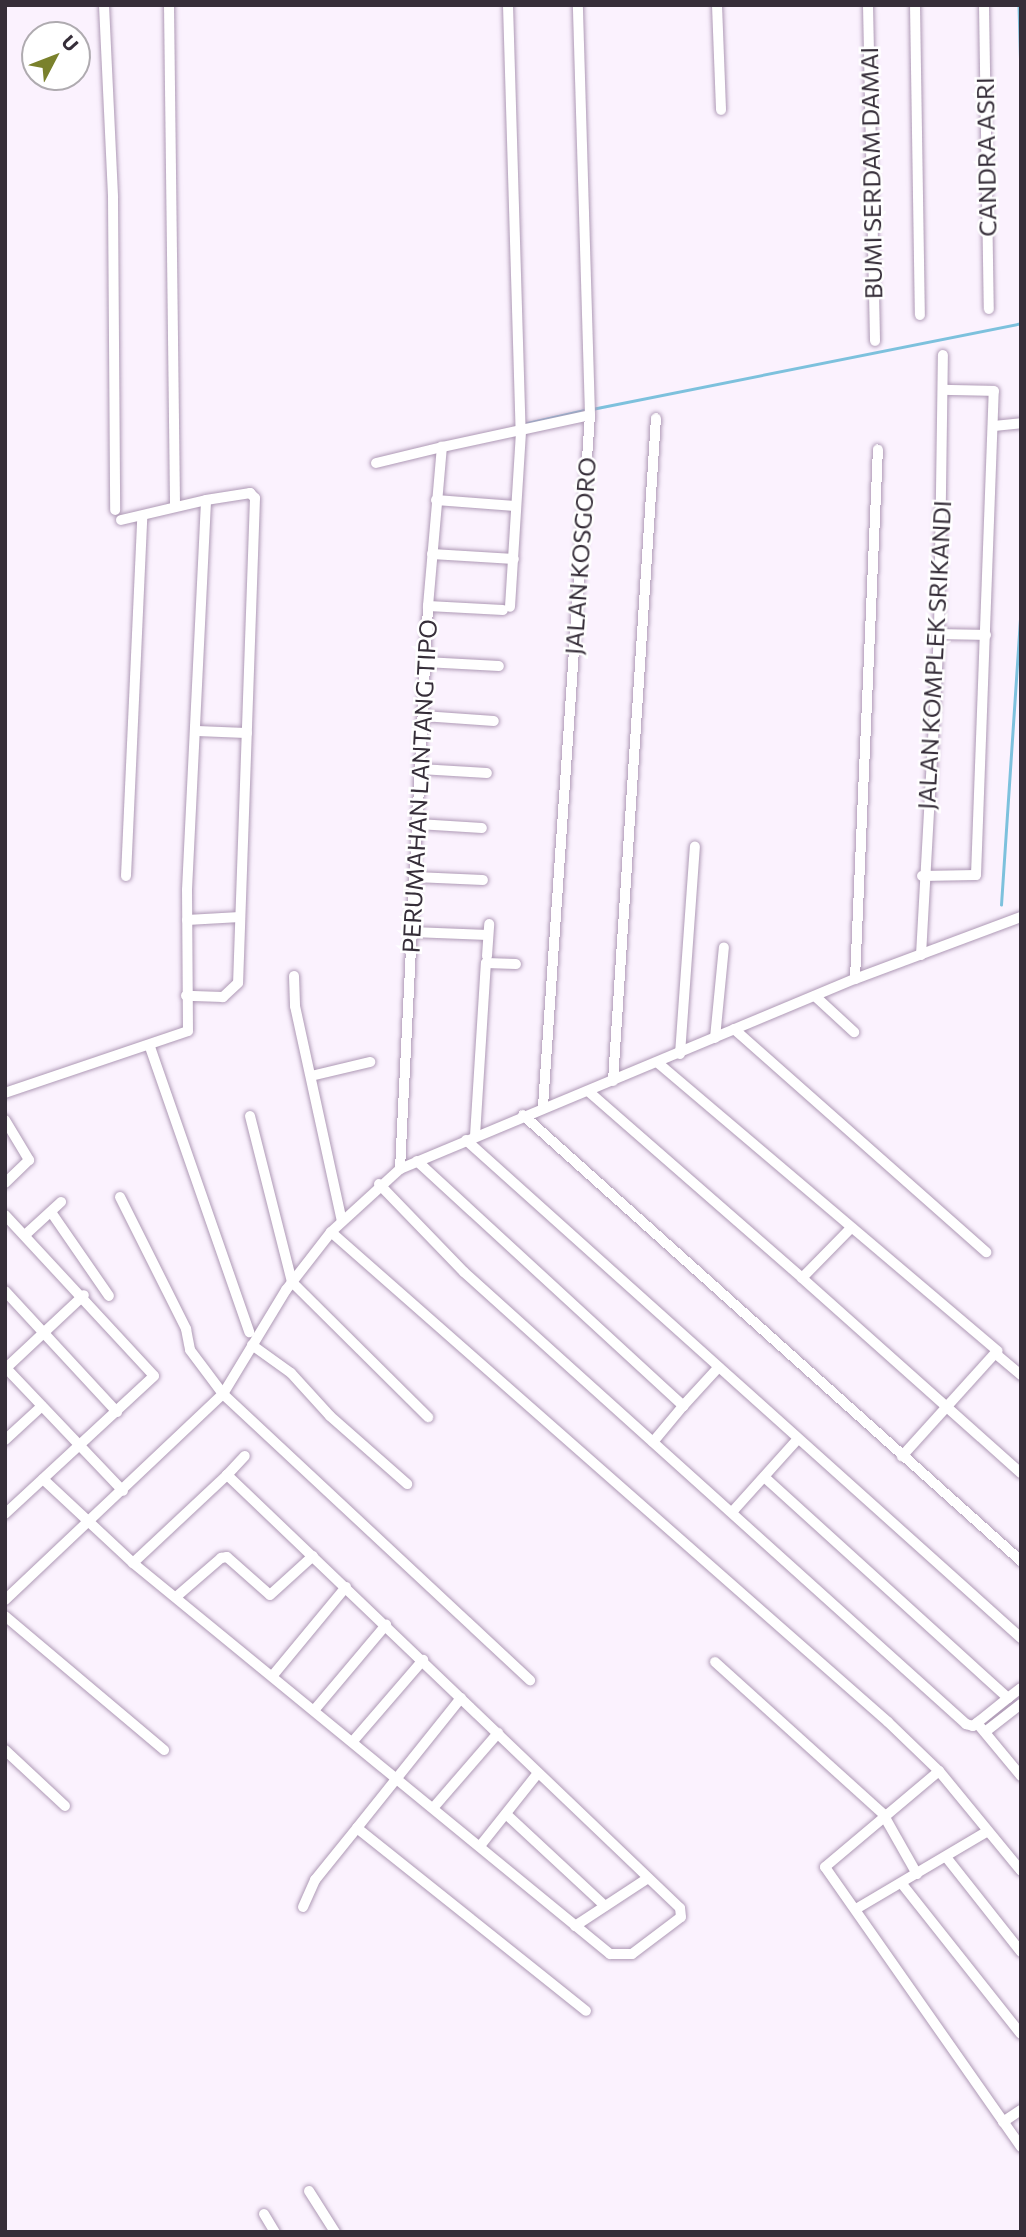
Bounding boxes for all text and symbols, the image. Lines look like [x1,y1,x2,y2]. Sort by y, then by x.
north arrow [21,21,91,91]
text: U [57,30,84,56]
street label: BUMI SERDAM DAMAI [854,47,888,299]
street label: CANDRA ASRI [970,77,1002,237]
street label: JALAN KOSGORO [559,456,601,656]
street label: JALAN KOMPLEK SRIKANDI [912,500,956,810]
street label: PERUMAHAN LANTANG TIPO [396,618,442,954]

